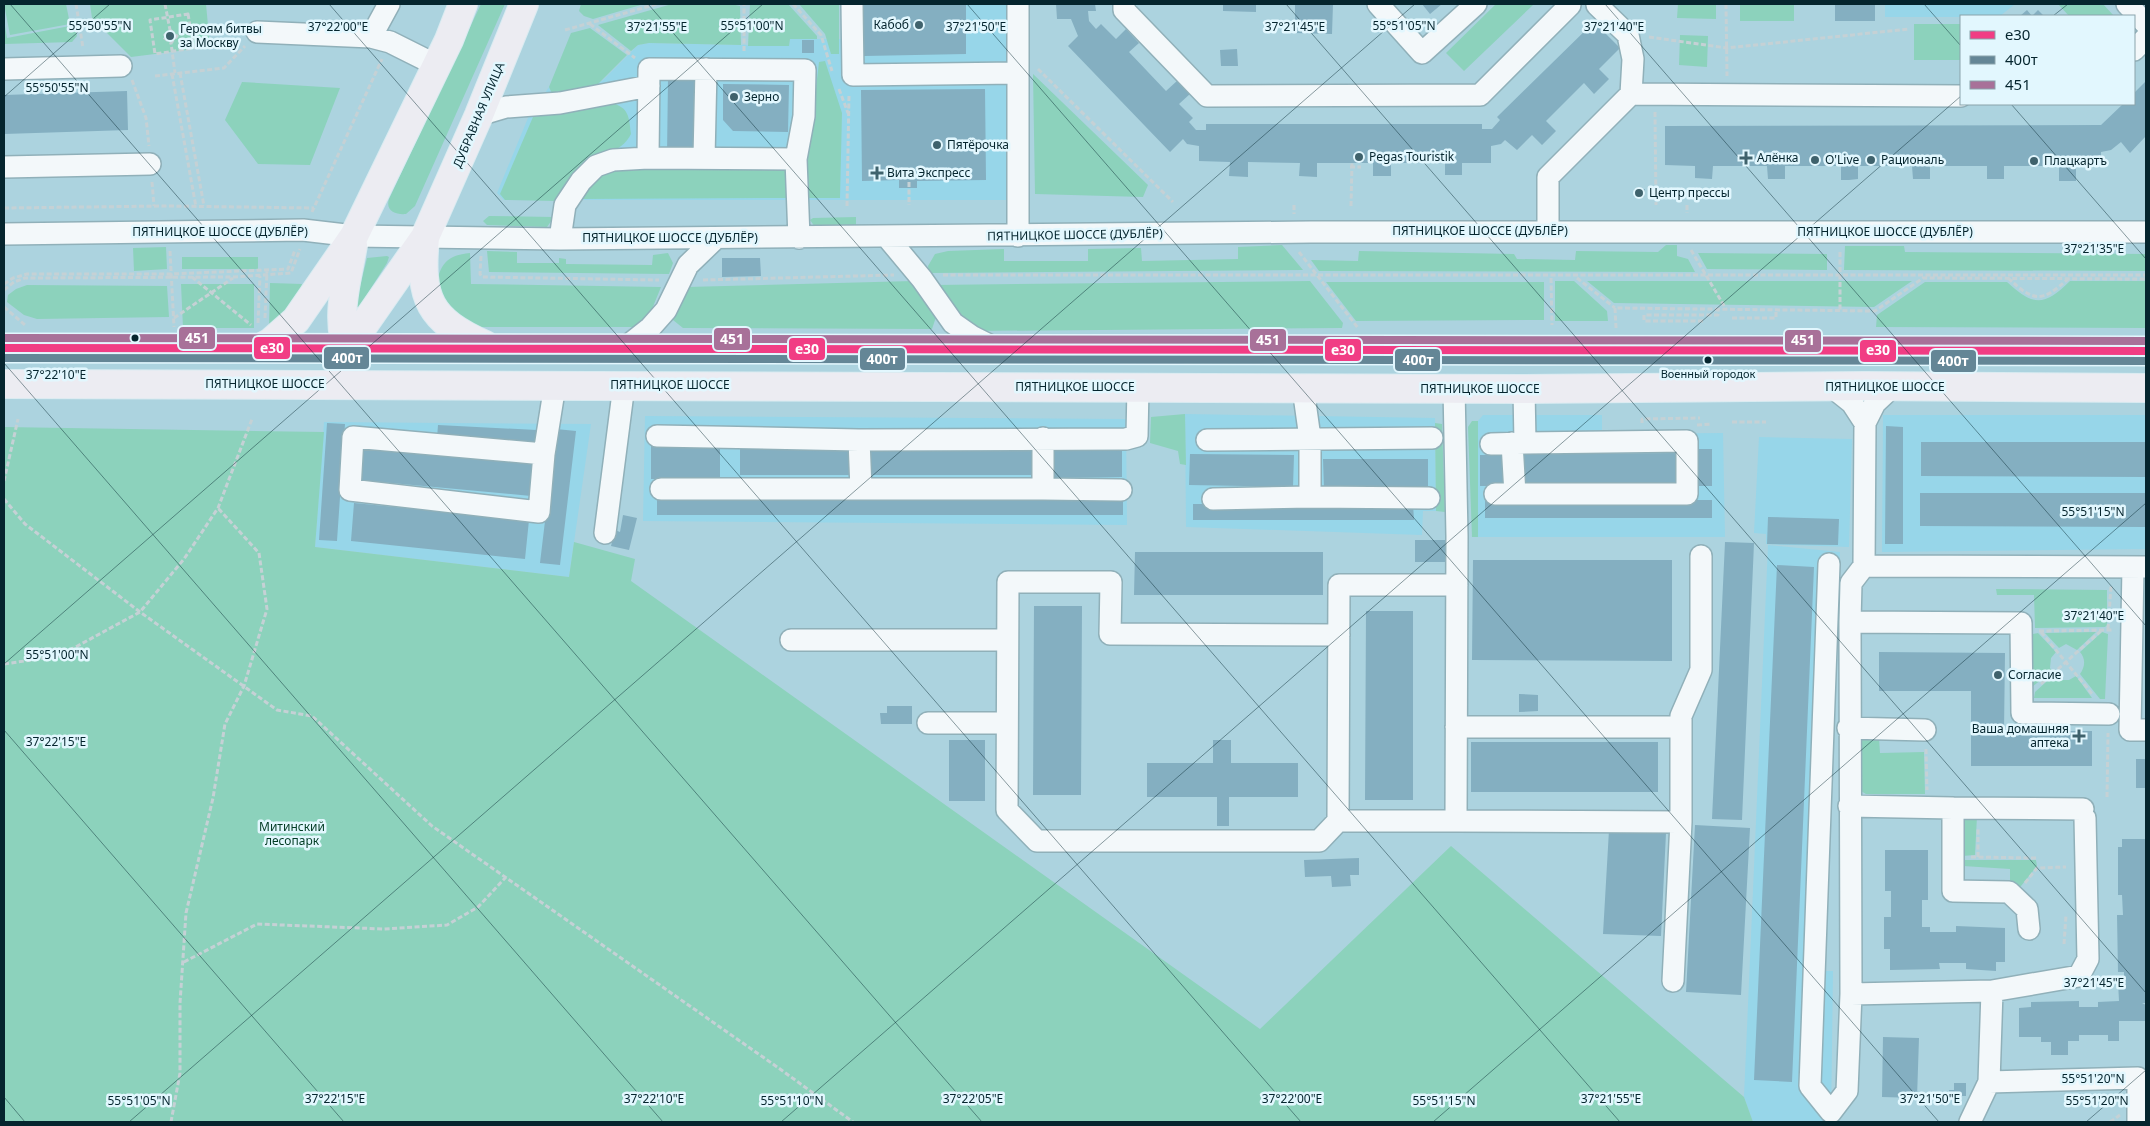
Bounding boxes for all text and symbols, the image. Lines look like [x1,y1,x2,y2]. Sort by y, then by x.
legend [1960,15,2135,105]
place label: Кабоб [873,16,909,33]
text: 55°50'55"N [68,17,132,34]
text: 55°51'00"N [720,17,784,34]
text: 55°51'05"N [1372,17,1436,34]
text: 37°22'00"E [308,18,368,35]
text: 37°21'55"E [627,18,687,35]
text: 37°21'50"E [946,18,1006,35]
text: 37°21'45"E [1265,18,1325,35]
text: 37°21'40"E [1584,18,1644,35]
marker: Кабоб [913,19,925,31]
place label: Героям битвы за Москву [180,20,262,51]
text: е30 [2005,24,2030,44]
marker: Героям битвы за Москву [164,30,176,42]
text: 400т [2005,49,2038,69]
street label: ДУБРАВНАЯ УЛИЦА [449,59,509,170]
text: 451 [2005,74,2031,94]
text: 55°50'55"N [25,79,89,96]
place label: Зерно [744,88,779,105]
marker: Зерно [728,91,740,103]
place label: Пятёрочка [947,136,1009,153]
marker: Пятёрочка [931,139,943,151]
place label: Pegas Touristik [1369,148,1455,165]
place label: Алёнка [1757,149,1798,166]
marker: Pegas Touristik [1353,151,1365,163]
marker: Алёнка [1739,151,1753,165]
place label: O'Live [1825,151,1860,168]
place label: Рациональ [1881,151,1944,168]
place label: Плацкартъ [2044,152,2107,169]
marker: O'Live [1809,154,1821,166]
marker: Рациональ [1865,154,1877,166]
marker: Плацкартъ [2028,155,2040,167]
place label: Вита Экспресс [887,164,970,181]
marker: Вита Экспресс [871,167,883,179]
place label: Центр прессы [1649,184,1730,201]
marker: Центр прессы [1633,187,1645,199]
street label: ПЯТНИЦКОЕ ШОССЕ (ДУБЛЁР) [1392,222,1568,239]
street label: ПЯТНИЦКОЕ ШОССЕ (ДУБЛЁР) [132,223,308,240]
street label: ПЯТНИЦКОЕ ШОССЕ (ДУБЛЁР) [1797,223,1973,240]
street label: ПЯТНИЦКОЕ ШОССЕ (ДУБЛЁР) [987,224,1163,245]
street label: ПЯТНИЦКОЕ ШОССЕ (ДУБЛЁР) [582,229,758,246]
text: 37°21'35"E [2064,240,2124,257]
line badge: 451 [178,326,216,350]
line badge: 451 [713,327,751,351]
text: 451 [185,328,209,347]
line badge: 451 [1249,328,1287,352]
text: 451 [720,329,744,348]
line badge: 451 [1784,329,1822,353]
text: 451 [1256,330,1280,349]
text: 451 [1791,330,1815,349]
unlabelled marker [130,333,140,343]
line badge: е30 [253,336,291,360]
line badge: е30 [788,337,826,361]
text: е30 [260,338,284,357]
line badge: е30 [1324,338,1362,362]
text: е30 [795,339,819,358]
line badge: е30 [1859,339,1897,363]
text: е30 [1331,340,1355,359]
text: е30 [1866,340,1890,359]
line badge: 400т [323,346,370,370]
line badge: 400т [859,347,906,371]
text: 400т [331,348,363,367]
line badge: 400т [1394,348,1441,372]
text: 400т [866,349,898,368]
line badge: 400т [1930,349,1977,373]
text: 400т [1402,350,1434,369]
text: 400т [1937,351,1969,370]
marker: Военный городок [1703,355,1713,365]
text: 37°22'10"E [26,366,86,383]
place label: Военный городок [1661,366,1756,381]
street label: ПЯТНИЦКОЕ ШОССЕ [205,375,325,392]
street label: ПЯТНИЦКОЕ ШОССЕ [610,376,730,393]
street label: ПЯТНИЦКОЕ ШОССЕ [1015,378,1135,395]
street label: ПЯТНИЦКОЕ ШОССЕ [1825,378,1945,395]
street label: ПЯТНИЦКОЕ ШОССЕ [1420,380,1540,397]
text: 55°51'15"N [2061,503,2125,520]
text: 37°21'40"E [2064,607,2124,624]
text: 55°51'00"N [25,646,89,663]
place label: Согласие [2008,666,2062,683]
marker: Согласие [1992,669,2004,681]
place label: Ваша домашняя аптека [1972,720,2069,751]
marker: Ваша домашняя аптека [2073,730,2085,742]
text: 37°22'15"E [26,733,86,750]
park label: Митинский лесопарк [259,818,325,849]
text: 37°21'45"E [2064,974,2124,991]
text: 55°51'20"N [2061,1070,2125,1087]
text: 37°22'15"E [305,1090,365,1107]
text: 37°22'10"E [624,1090,684,1107]
text: 37°22'05"E [943,1090,1003,1107]
text: 37°22'00"E [1262,1090,1322,1107]
text: 37°21'55"E [1581,1090,1641,1107]
text: 37°21'50"E [1900,1090,1960,1107]
text: 55°51'05"N [107,1092,171,1109]
text: 55°51'10"N [760,1092,824,1109]
text: 55°51'15"N [1412,1092,1476,1109]
text: 55°51'20"N [2065,1092,2129,1109]

